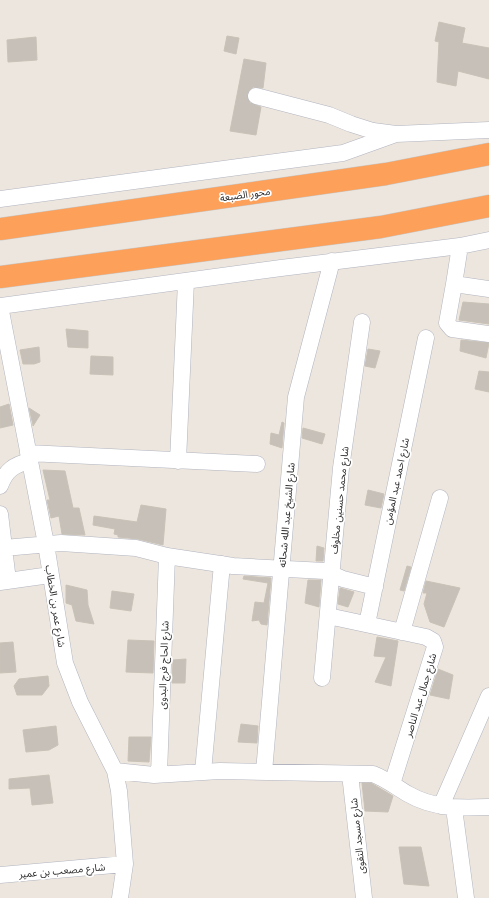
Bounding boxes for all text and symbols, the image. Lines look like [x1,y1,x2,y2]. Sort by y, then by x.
street label: محور الضبعة [219,185,271,204]
street label: شارع احمد عبد المؤمن [381,436,413,526]
street label: شارع محمد حسنين مخلوف [327,445,353,555]
street label: شارع الشيخ عبد الله شحاته [275,462,299,568]
street label: شارع عمر بن الخطاب [42,564,68,649]
street label: شارع الحاج فرج البدوى [155,620,173,710]
street label: شارع جمال عبد الناصر [401,652,440,740]
street label: شارع مسجد التقوى [347,797,369,874]
street label: شارع مصعب بن عمير [17,860,106,882]

